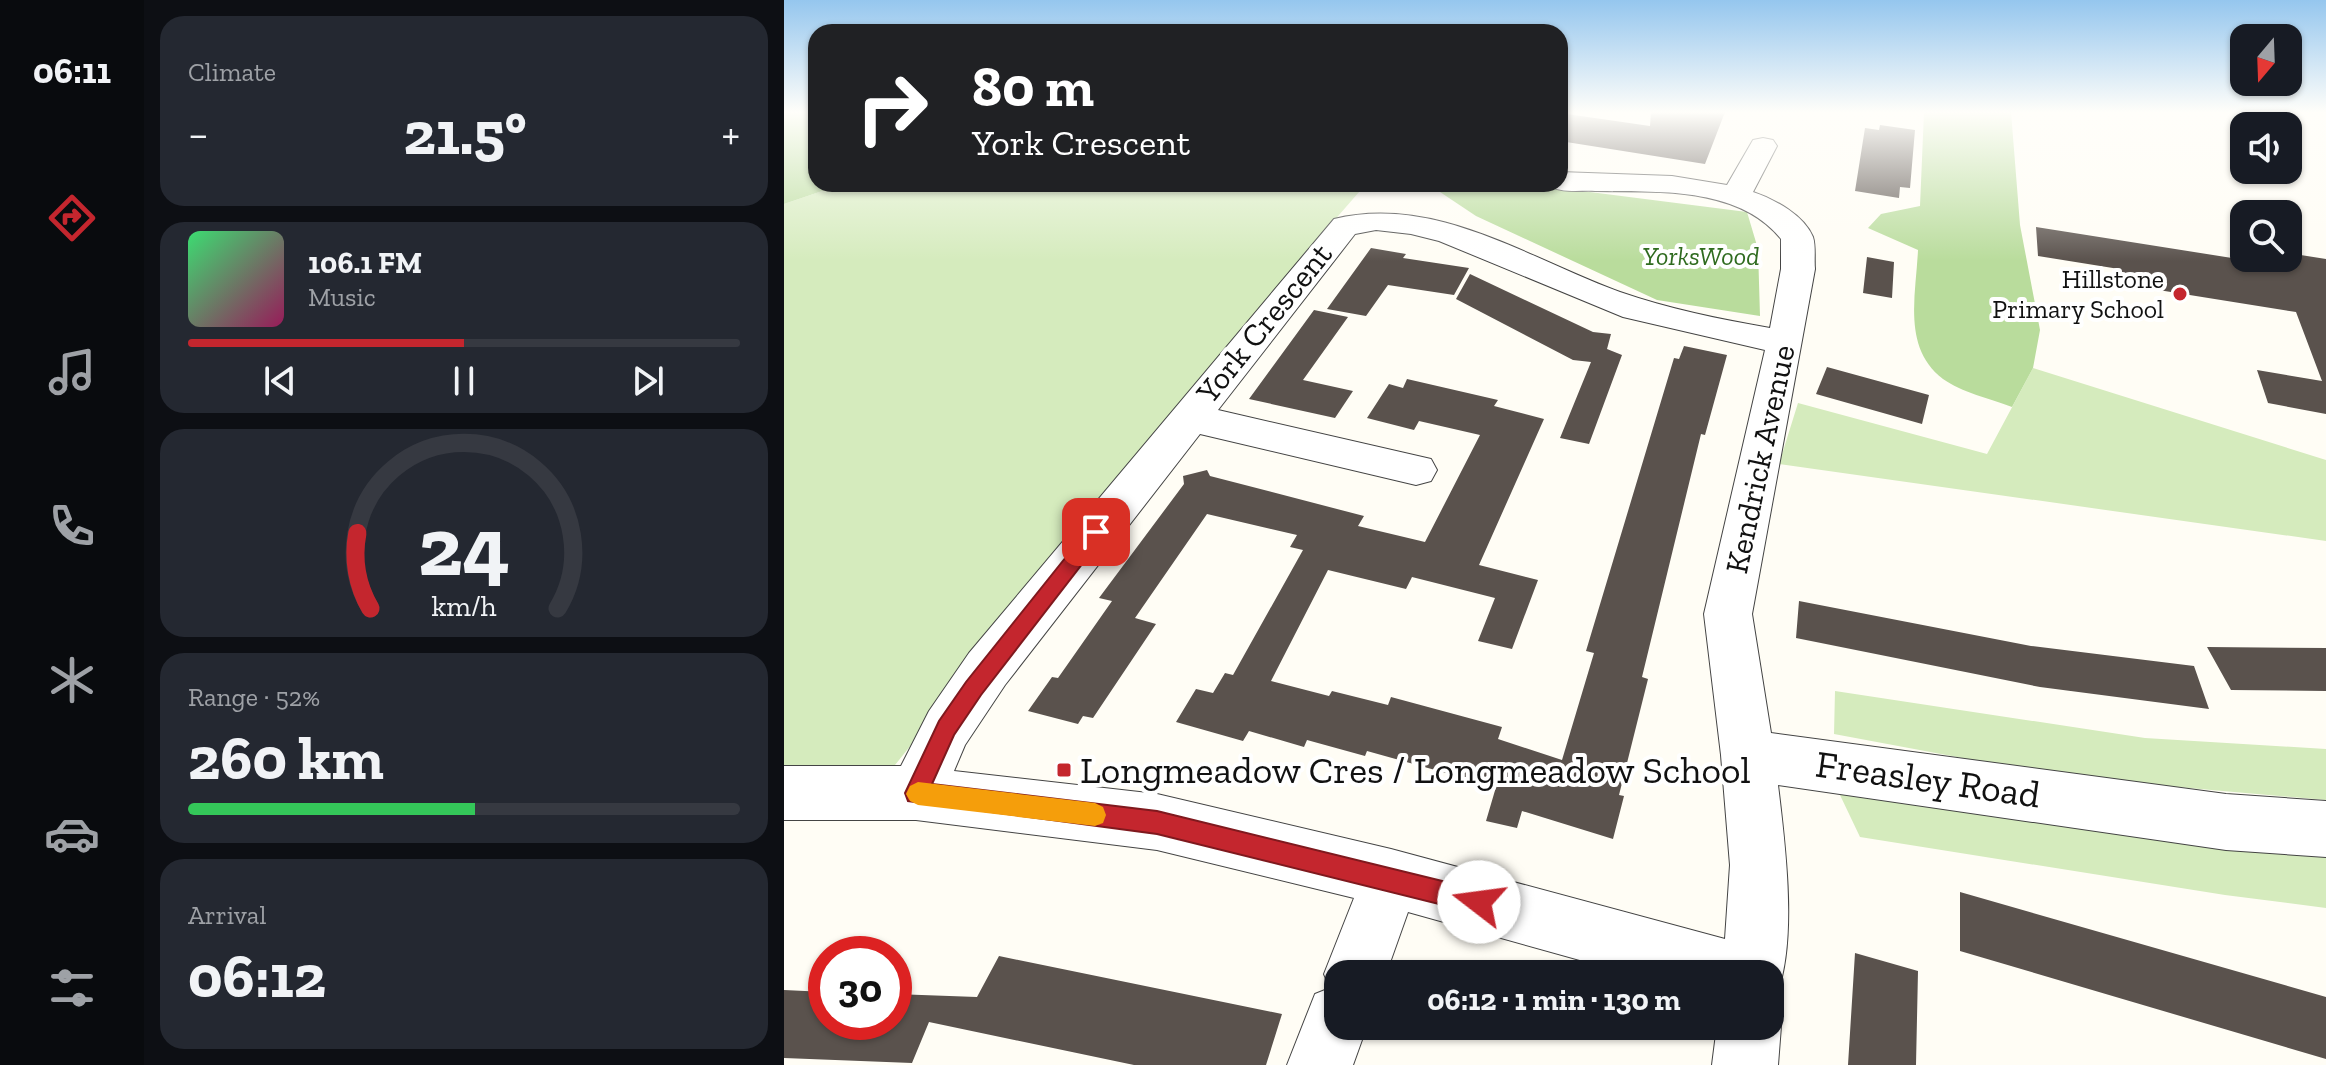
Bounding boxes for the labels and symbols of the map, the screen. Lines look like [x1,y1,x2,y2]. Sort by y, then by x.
north arrow [2230,24,2302,96]
street label: York Crescent [1188,236,1340,411]
park label: YorksWood [1643,240,1759,272]
place label: Hillstone Primary School [1992,263,2164,325]
marker: Hillstone Primary School [2171,285,2189,303]
street label: Kendrick Avenue [1717,341,1803,577]
pin [1062,498,1130,566]
street label: Freasley Road [1813,740,2043,818]
place label: Longmeadow Cres / Longmeadow School [1080,747,1751,793]
marker: Longmeadow Cres / Longmeadow School [1055,761,1073,779]
position arrow [1437,860,1521,944]
speed limit sign: 30 [808,936,912,1040]

